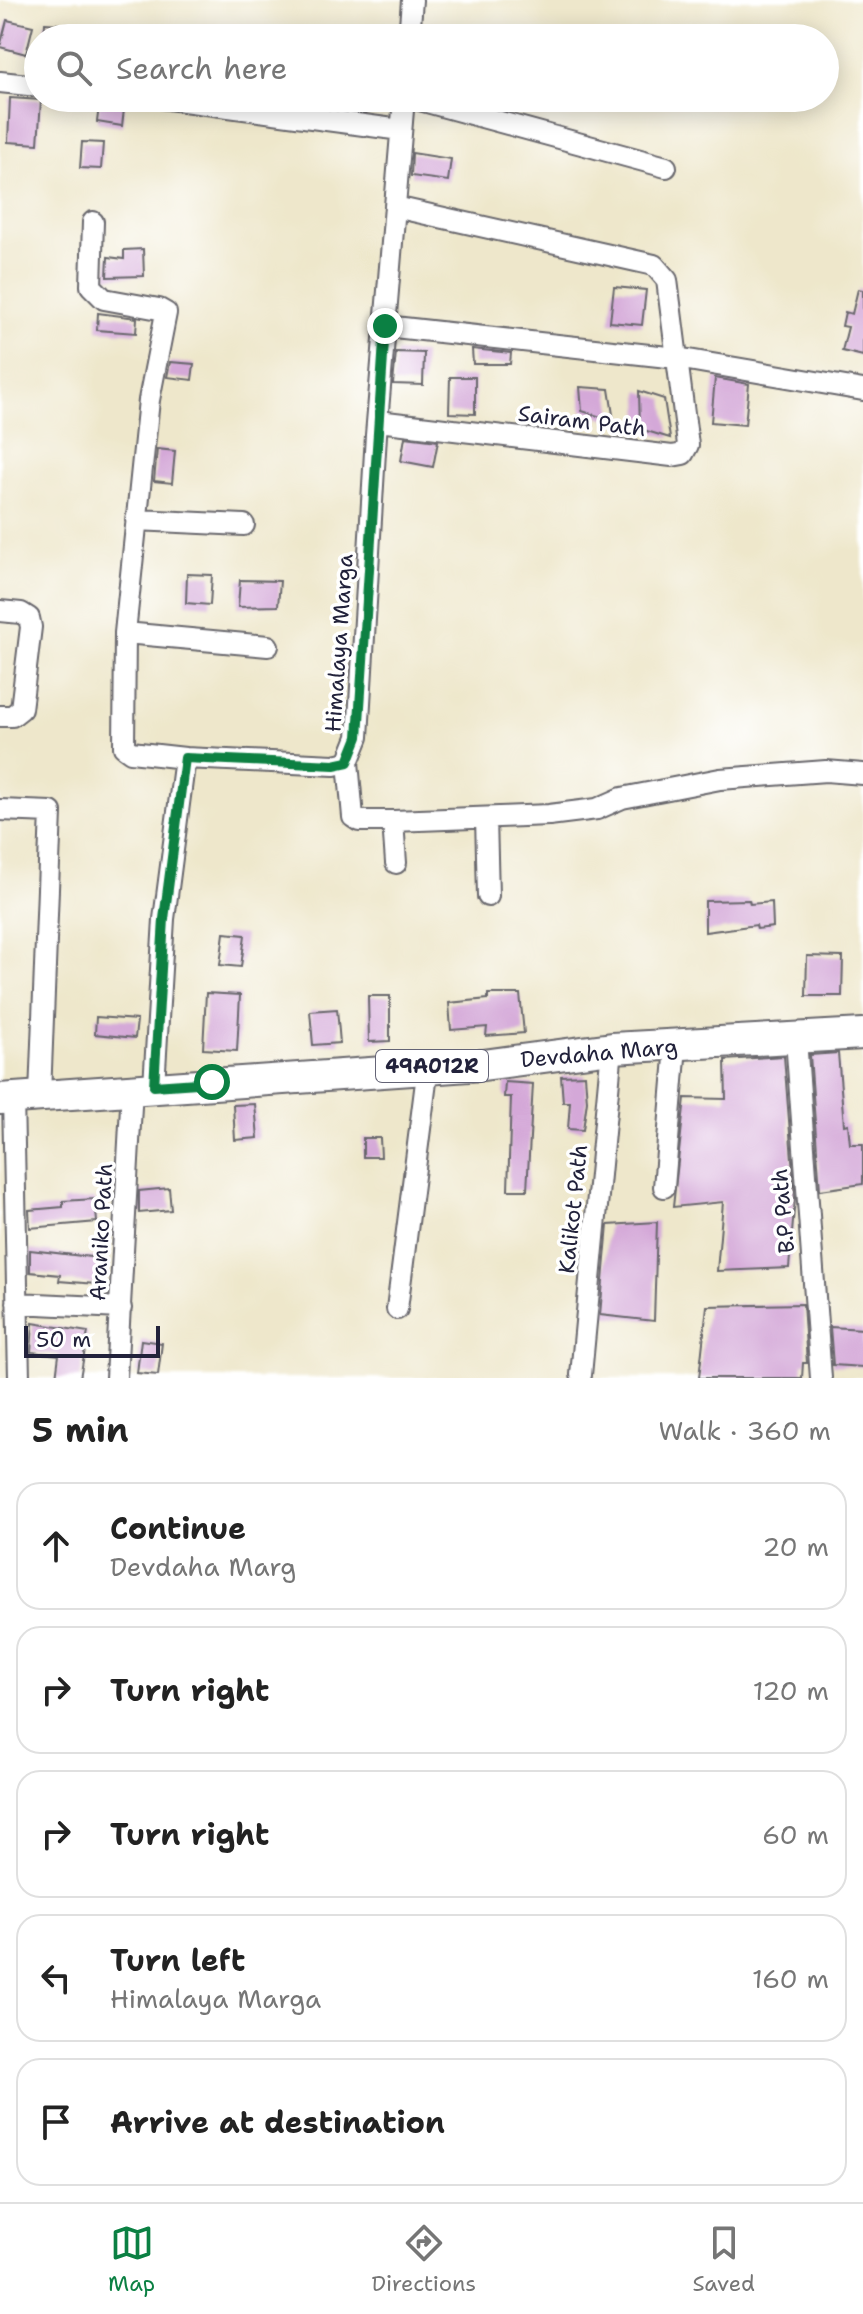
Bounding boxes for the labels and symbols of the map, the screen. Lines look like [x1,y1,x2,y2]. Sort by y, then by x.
route end [367,308,403,344]
street label: Sairam Path [516,399,648,443]
street label: Himalaya Marga [318,553,360,733]
street label: Devdaha Marg [519,1032,679,1074]
road number: 49A012R [376,1050,488,1082]
route start [194,1064,230,1100]
street label: Kalikot Path [552,1143,594,1275]
street label: Araniko Path [83,1162,119,1302]
street label: B.P Path [765,1168,801,1254]
scale bar [24,1322,160,1358]

